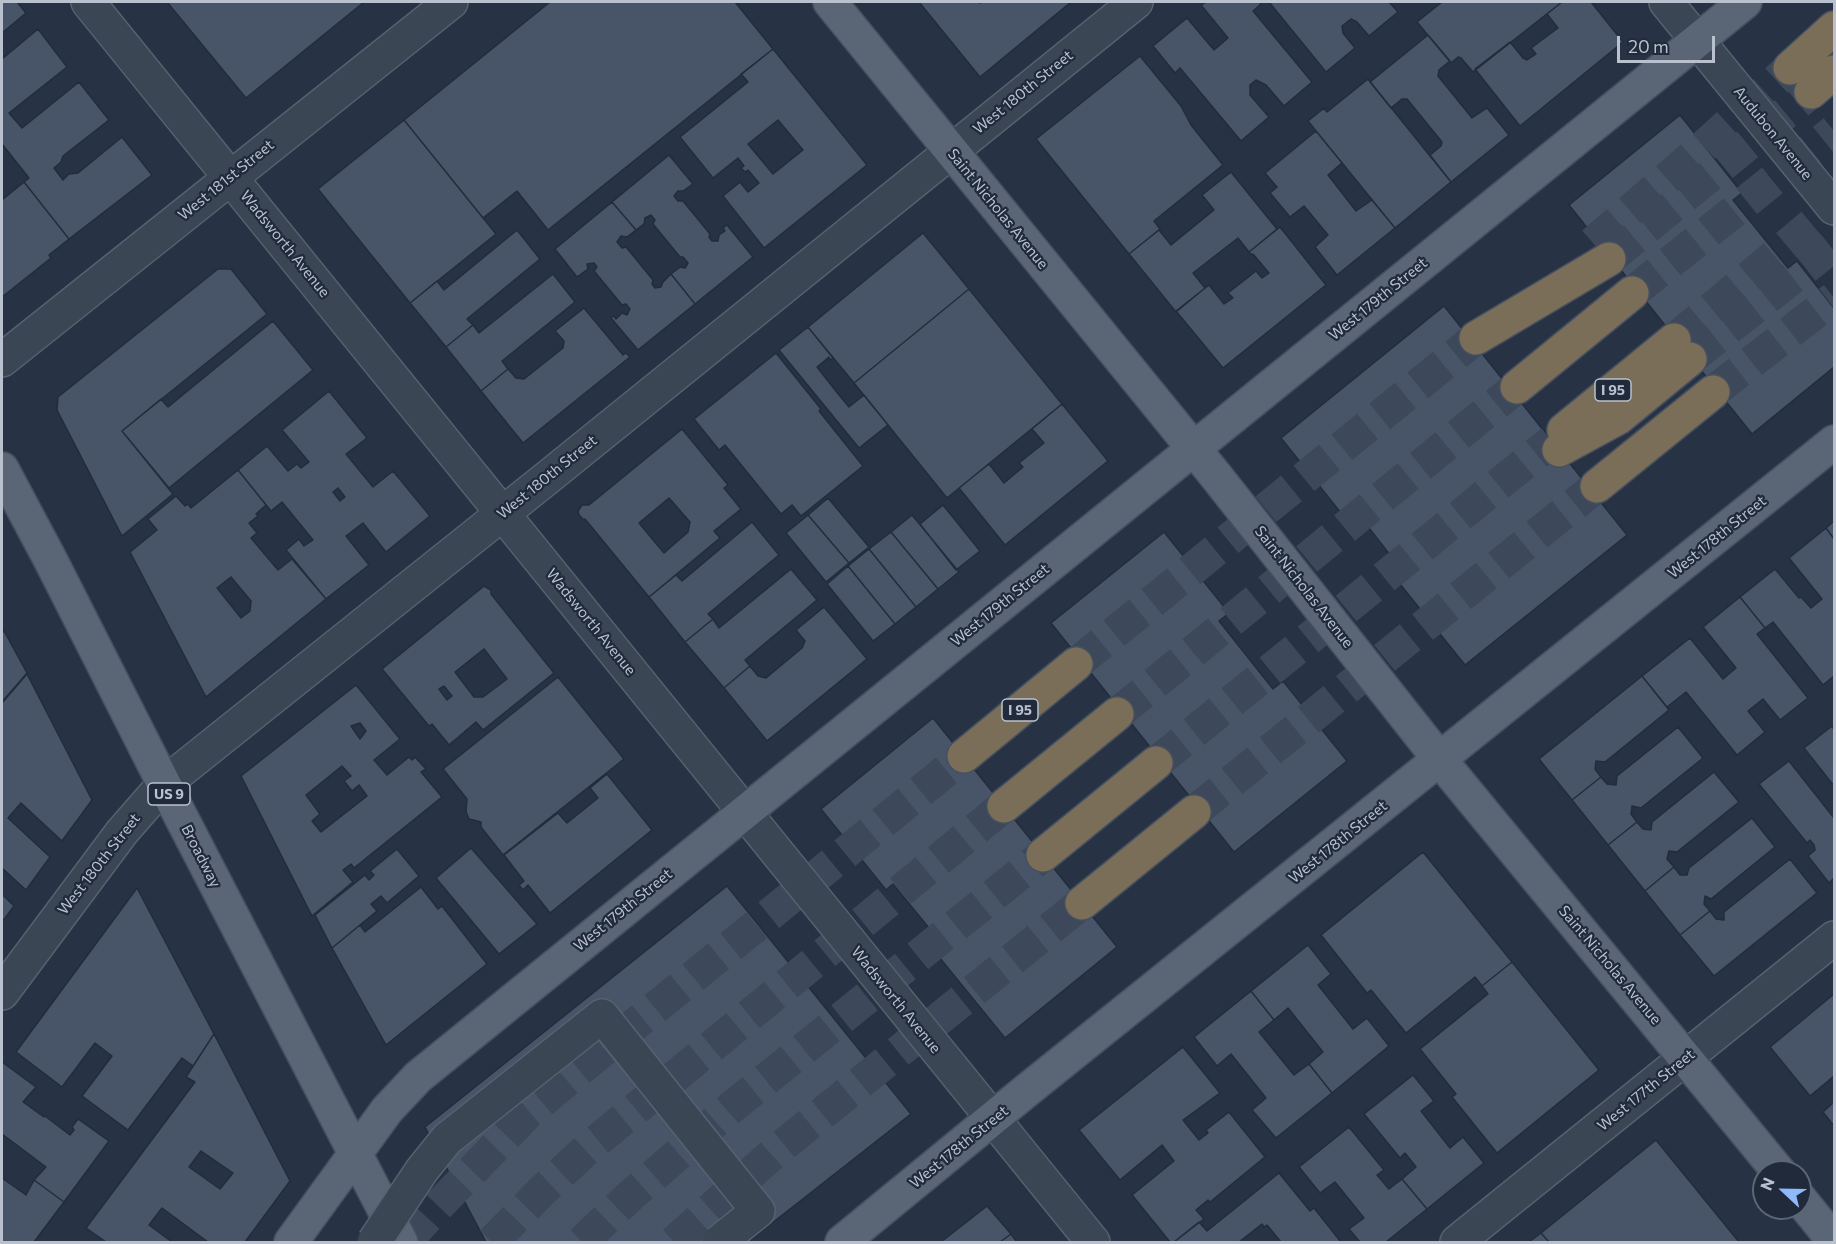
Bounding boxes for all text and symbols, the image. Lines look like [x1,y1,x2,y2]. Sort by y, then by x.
scale bar [1620,24,1718,62]
text: 20 m [1628,35,1669,57]
street label: West 180th Street [969,46,1077,138]
street label: Audubon Avenue [1730,83,1816,183]
street label: West 181st Street [174,136,278,224]
street label: Saint Nicholas Avenue [944,145,1052,273]
street label: Wadsworth Avenue [236,187,334,301]
street label: West 179th Street [1325,254,1431,344]
road number: I 95 [1595,379,1631,401]
street label: West 180th Street [493,431,601,523]
street label: West 178th Street [1664,492,1770,582]
street label: Saint Nicholas Avenue [1251,523,1357,651]
street label: West 179th Street [947,560,1053,650]
street label: Wadsworth Avenue [542,565,640,679]
road number: I 95 [1002,699,1038,721]
road number: US 9 [148,783,190,805]
street label: West 178th Street [1285,797,1391,887]
street label: West 180th Street [54,810,144,918]
street label: Broadway [178,822,224,890]
street label: West 179th Street [570,865,676,955]
street label: Saint Nicholas Avenue [1555,902,1665,1028]
street label: Wadsworth Avenue [847,943,945,1057]
street label: West 177th Street [1594,1045,1698,1135]
street label: West 178th Street [906,1102,1012,1192]
north arrow [1752,1160,1812,1220]
text: N [1756,1175,1778,1193]

